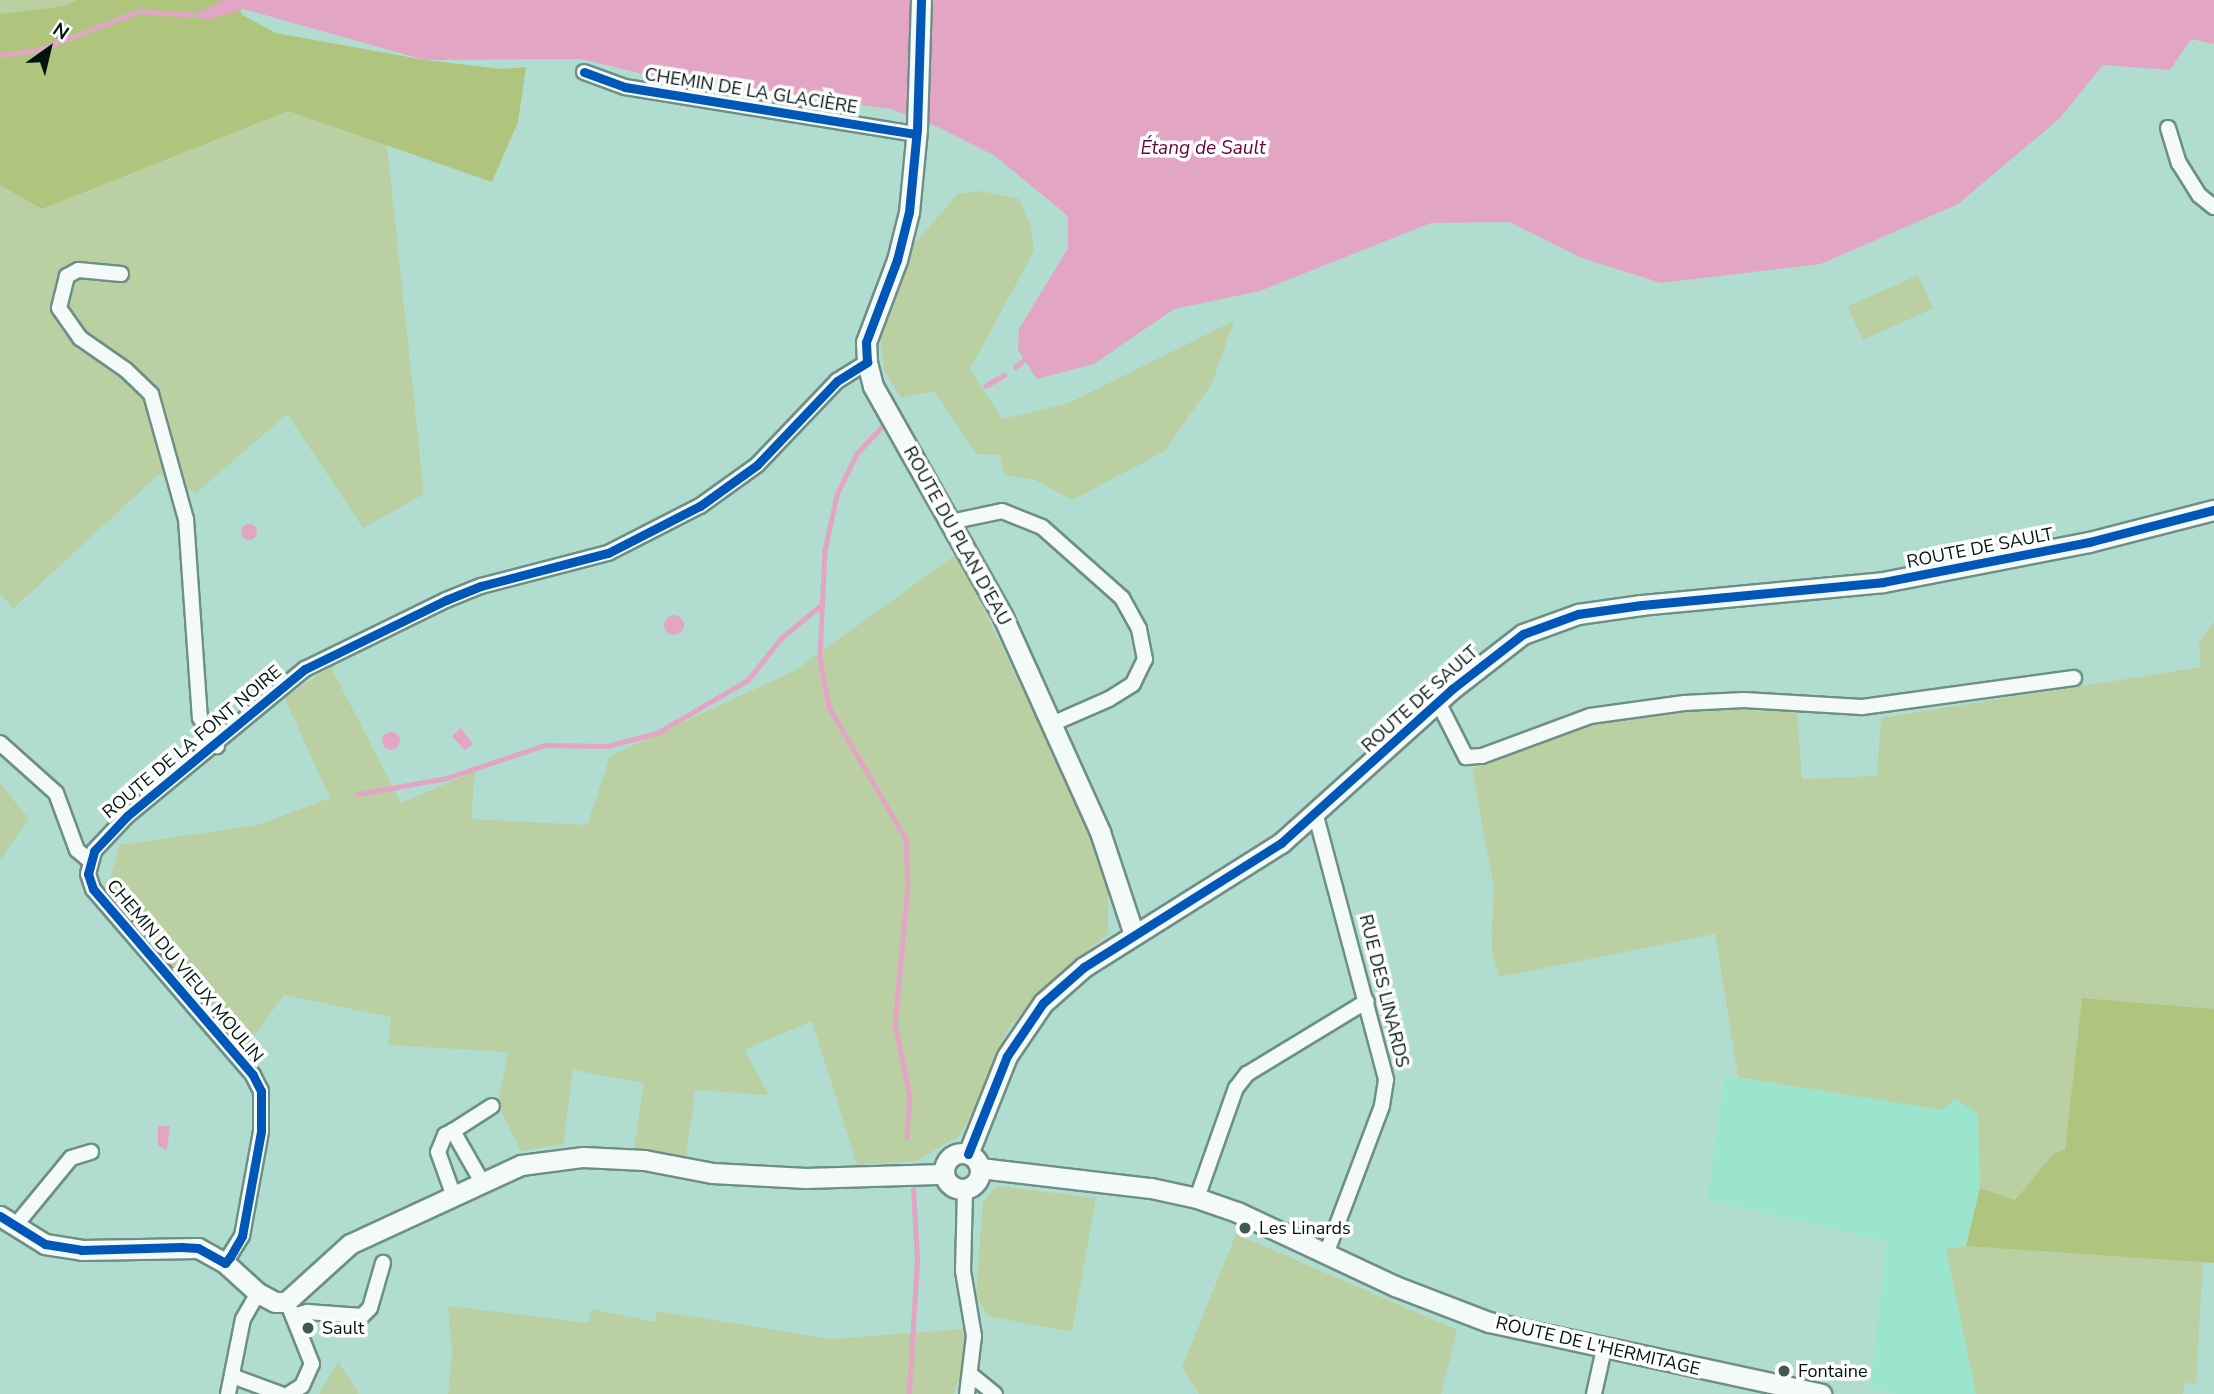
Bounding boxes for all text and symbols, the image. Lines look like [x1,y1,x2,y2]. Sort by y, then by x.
north arrow [14,14,84,84]
text: N [48,17,74,46]
street label: CHEMIN DE LA GLACIÈRE [643,64,859,118]
water label: Étang de Sault [1140,138,1266,160]
street label: ROUTE DU PLAN D'EAU [899,443,1015,629]
street label: ROUTE DE SAULT [1905,523,2055,573]
street label: ROUTE DE SAULT [1357,641,1483,757]
street label: ROUTE DE LA FONT NOIRE [98,661,286,823]
street label: CHEMIN DU VIEUX MOULIN [102,875,268,1067]
street label: RUE DES LINARDS [1355,912,1413,1070]
place label: Les Linards [1259,1217,1351,1239]
marker: Les Linards [1237,1220,1253,1236]
street label: ROUTE DE L'HERMITAGE [1494,1312,1702,1380]
place label: Sault [322,1317,364,1339]
marker: Sault [300,1320,316,1336]
place label: Fontaine [1798,1360,1868,1382]
marker: Fontaine [1776,1363,1792,1379]

